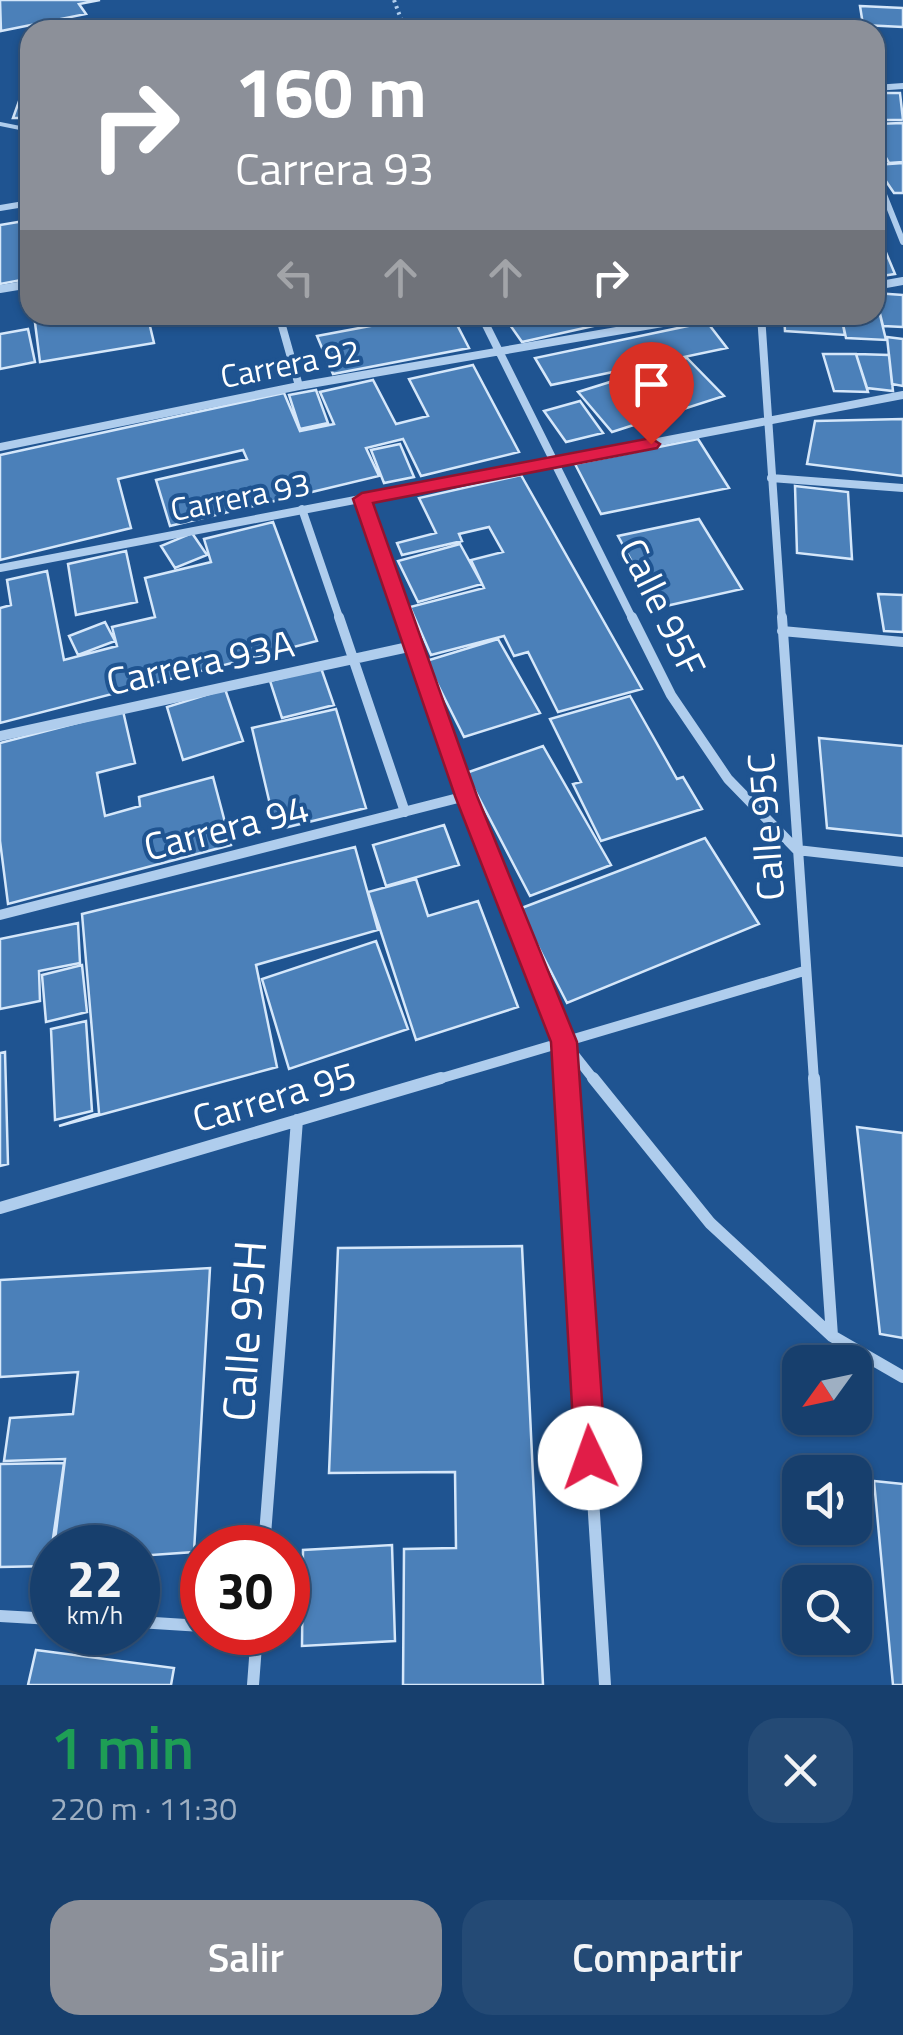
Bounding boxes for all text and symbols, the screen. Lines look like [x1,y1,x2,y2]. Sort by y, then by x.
text: 160 m [235,38,427,144]
icon: right [70,60,200,190]
text: Carrera 93 [235,134,434,202]
icon: left [268,250,323,305]
icon: ahead [373,250,428,305]
icon: ahead [478,250,533,305]
icon: right [583,250,638,305]
street label: Carrera 92 [216,326,364,400]
pin [609,342,694,445]
icon: arrive [624,357,679,412]
street label: Carrera 93 [166,459,314,533]
street label: Calle 95F [605,528,721,686]
street label: Carrera 93A [101,614,299,710]
street label: Calle 95C [731,751,799,903]
street label: Carrera 94 [138,779,314,875]
street label: Carrera 95 [185,1045,363,1147]
street label: Calle 95H [203,1238,283,1424]
north arrow [782,1345,872,1435]
map controls [782,1345,872,1655]
position arrow [538,1406,642,1510]
button: sound [782,1455,872,1545]
speed limit sign: 30 [180,1525,310,1655]
text: 22 [67,1540,123,1616]
button: search [782,1565,872,1655]
text: km/h [67,1596,123,1634]
text: 1 min [50,1701,194,1792]
button: close [748,1718,853,1823]
text: 220 m · 11:30 [50,1784,237,1832]
button: Salir [50,1900,442,2015]
button: Compartir [462,1900,853,2015]

